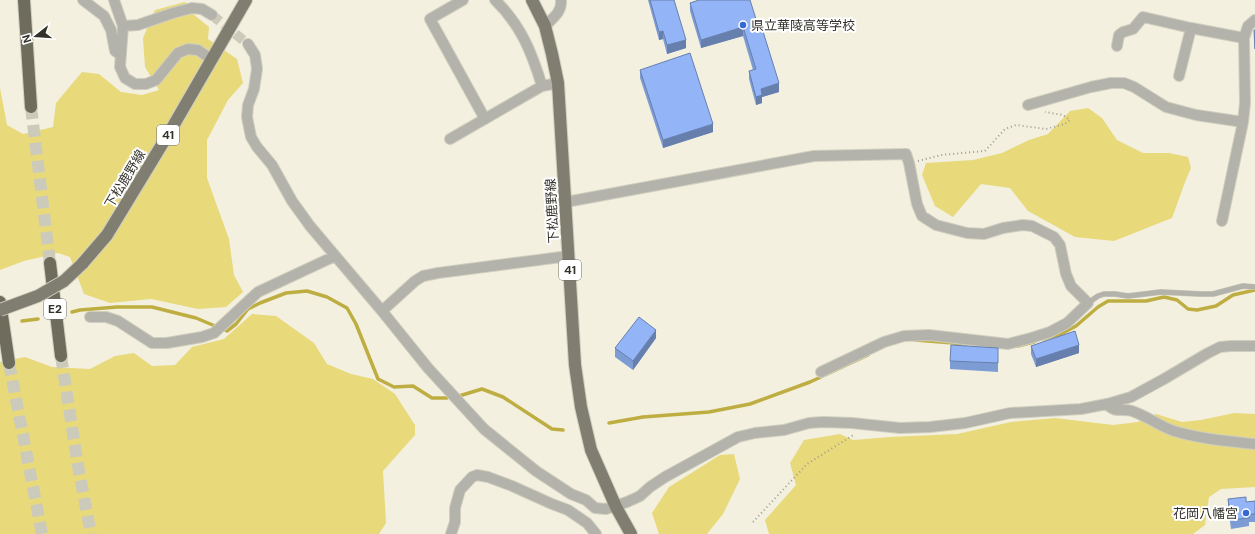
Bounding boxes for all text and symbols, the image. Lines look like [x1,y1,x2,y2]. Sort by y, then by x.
north arrow [16,16,56,56]
place label: 県立華陵高等学校 [751,17,855,34]
marker: 県立華陵高等学校 [738,20,748,30]
text: N [19,33,34,45]
road number: 41 [157,125,179,145]
street label: 下松鹿野線 [101,147,149,211]
street label: 下松鹿野線 [542,178,562,244]
road number: 41 [559,260,581,280]
road number: E2 [44,299,66,319]
place label: 花岡八幡宮 [1173,505,1238,522]
marker: 花岡八幡宮 [1241,508,1251,518]

